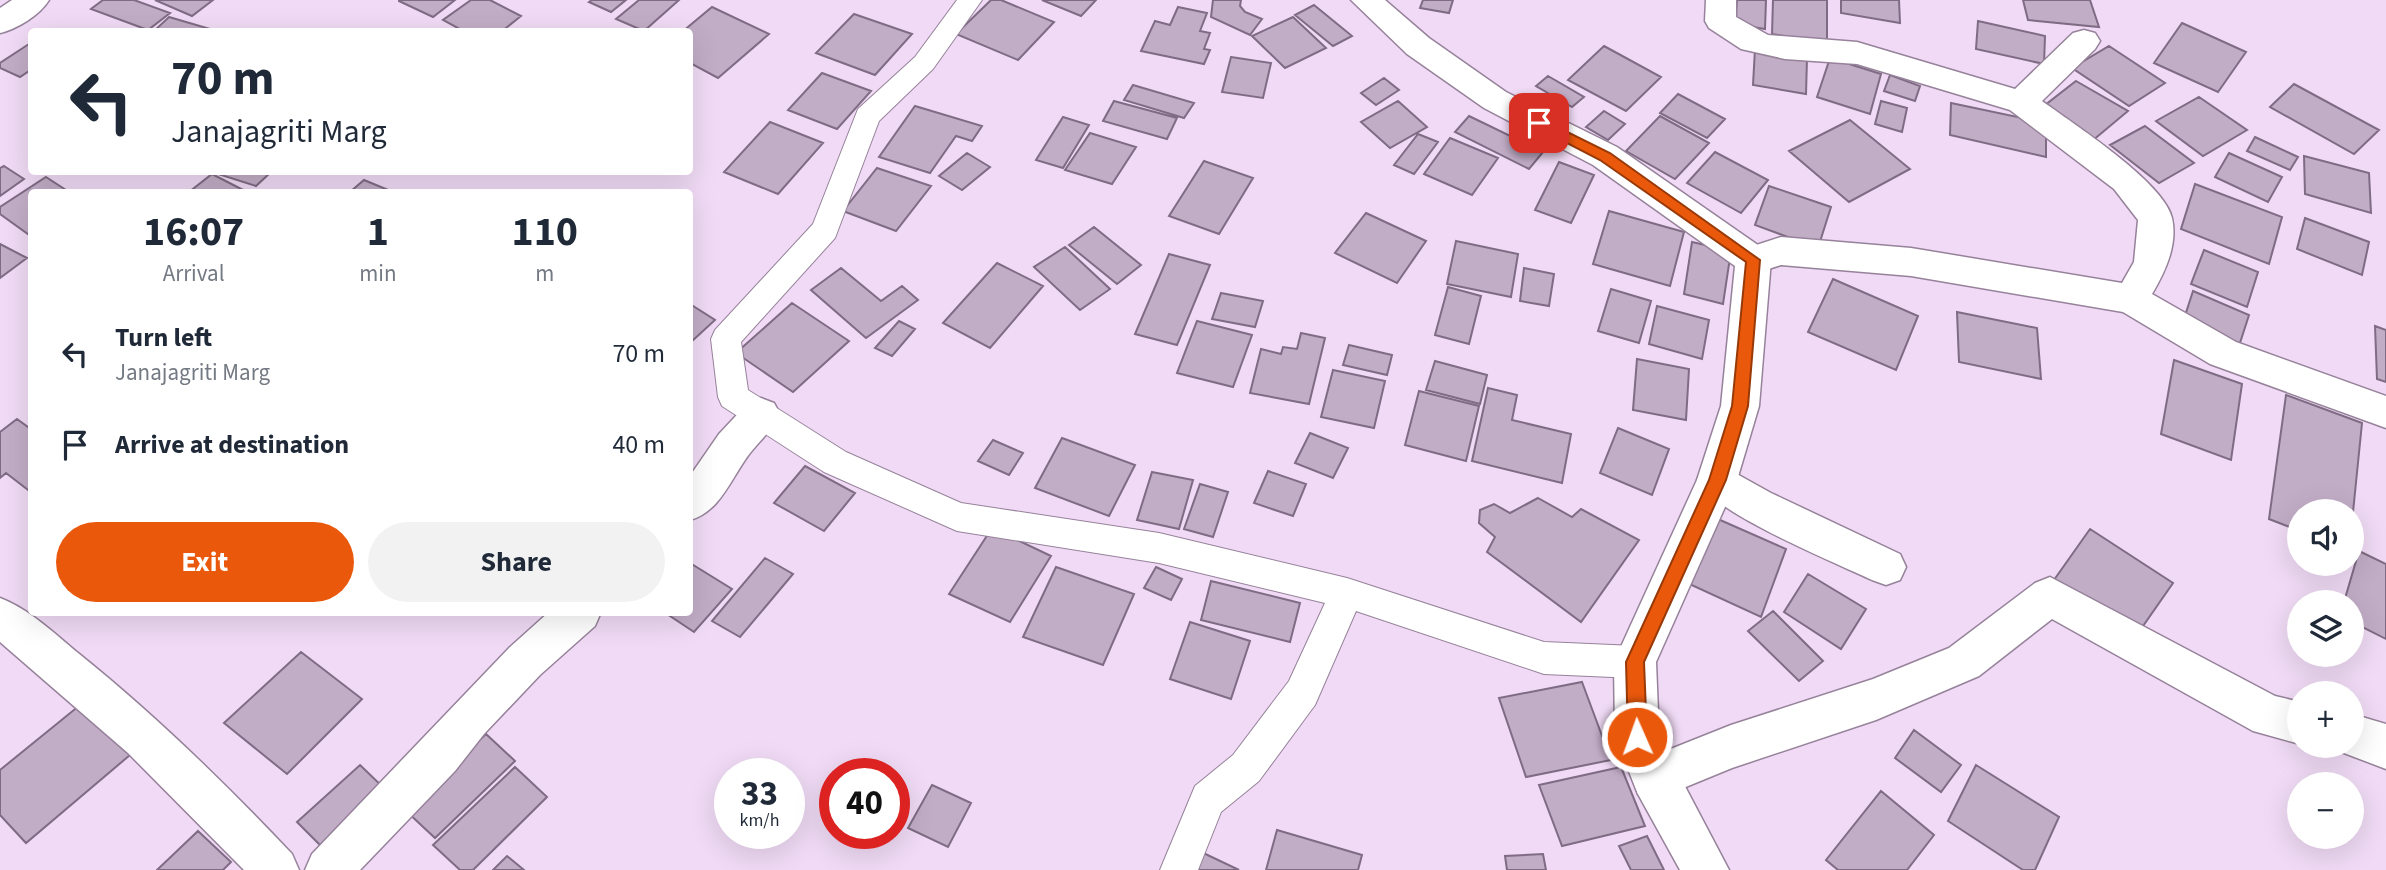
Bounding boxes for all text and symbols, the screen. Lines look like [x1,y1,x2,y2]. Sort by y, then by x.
text: 70 m [171,44,275,114]
icon: left [56,56,147,147]
pin [1509,93,1569,153]
icon: arrive [1520,104,1558,142]
text: Janajagriti Marg [171,109,387,155]
text: 16:07 [143,202,244,262]
text: 1 [367,202,389,262]
text: 110 [511,202,578,262]
text: Arrival [163,257,225,290]
text: min [359,257,397,290]
text: m [535,257,554,290]
text: Turn left [115,319,212,356]
icon: left [56,335,94,373]
text: 70 m [612,335,665,372]
text: Janajagriti Marg [115,356,270,389]
icon: arrive [56,426,94,464]
text: Arrive at destination [115,426,349,463]
text: 40 m [612,426,665,463]
map controls [2287,499,2364,849]
button: sound [2287,499,2364,576]
button: Exit [56,522,354,602]
button: Share [368,522,665,602]
button: layers [2287,590,2364,667]
button: + [2287,681,2364,758]
position arrow [1600,700,1674,774]
speed limit sign: 40 [819,758,910,849]
text: 33 [741,769,778,819]
button: − [2287,772,2364,849]
text: km/h [740,808,779,833]

